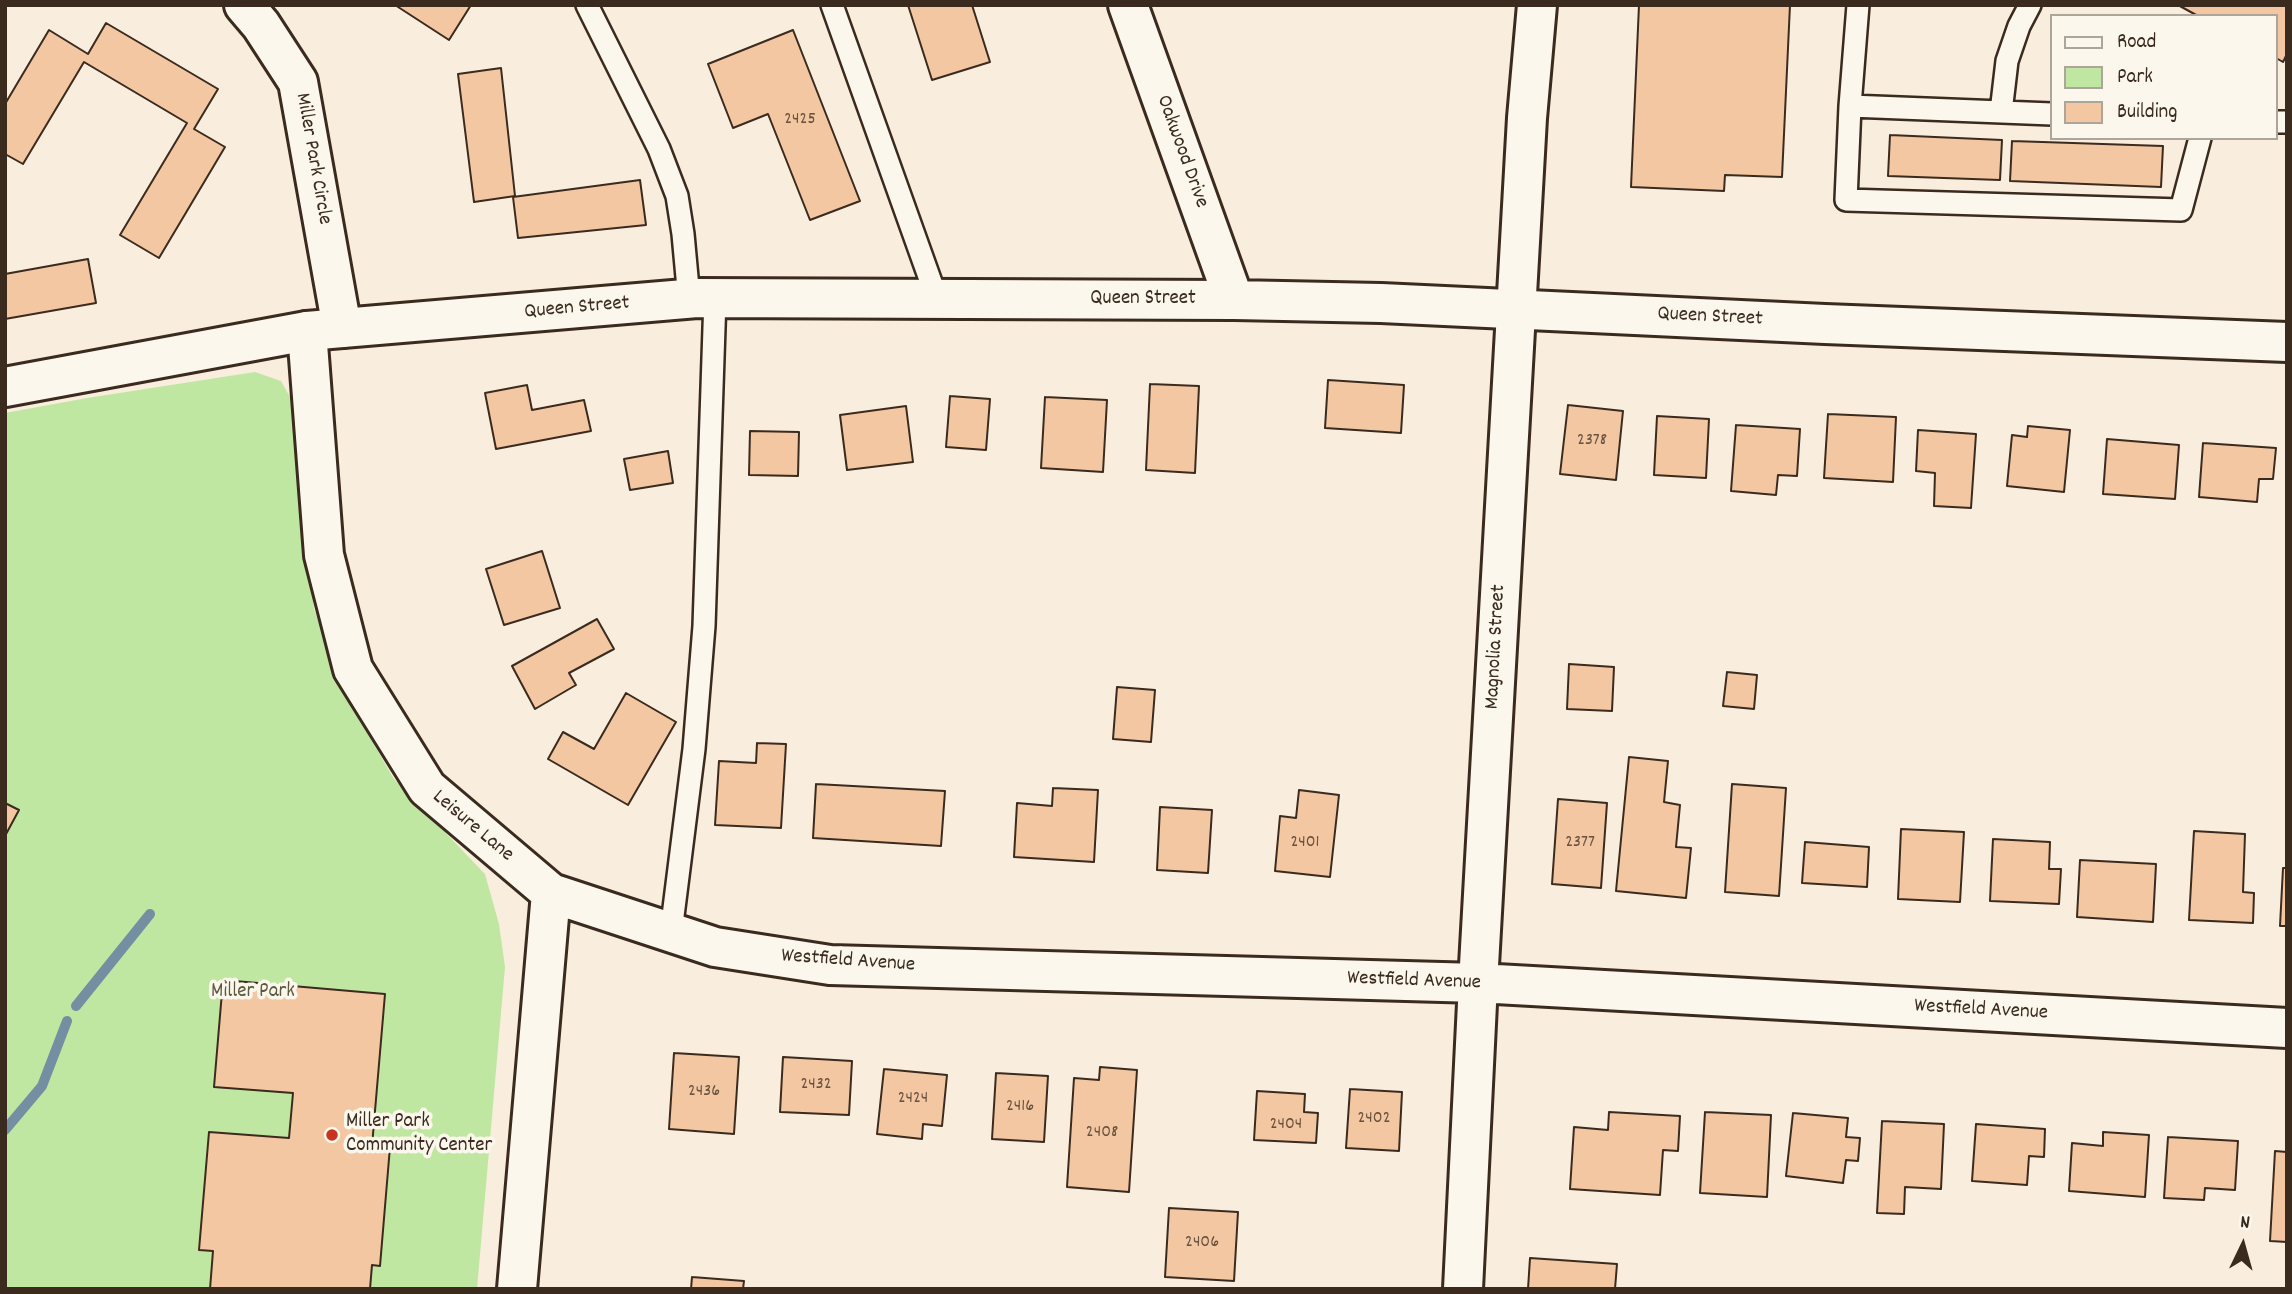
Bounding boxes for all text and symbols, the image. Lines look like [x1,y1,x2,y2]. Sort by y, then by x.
legend [2050,14,2278,140]
text: Road [2117,28,2156,58]
text: Park [2117,63,2153,93]
street label: Miller Park Circle [288,91,336,227]
street label: Oakwood Drive [1149,92,1213,212]
text: Building [2117,98,2177,128]
house number: 2425 [784,110,816,132]
street label: Queen Street [1090,287,1196,313]
street label: Queen Street [523,292,631,326]
street label: Queen Street [1657,303,1763,333]
house number: 2378 [1577,431,1607,453]
street label: Magnolia Street [1481,584,1513,710]
street label: Leisure Lane [426,786,518,868]
house number: 2401 [1290,833,1320,855]
house number: 2377 [1565,833,1595,855]
street label: Westfield Avenue [780,945,916,979]
street label: Westfield Avenue [1347,967,1481,997]
park label: Miller Park [211,980,295,1006]
street label: Westfield Avenue [1913,995,2049,1027]
house number: 2432 [800,1075,832,1097]
house number: 2436 [688,1082,720,1104]
house number: 2424 [898,1089,928,1111]
house number: 2416 [1006,1097,1034,1119]
house number: 2402 [1357,1109,1391,1131]
place label: Miller Park Community Center [346,1110,492,1160]
house number: 2404 [1270,1115,1302,1137]
house number: 2408 [1086,1123,1118,1145]
marker: Miller Park Community Center [324,1127,340,1143]
north arrow [2208,1210,2278,1280]
text: N [2239,1210,2251,1237]
house number: 2406 [1185,1233,1219,1255]

